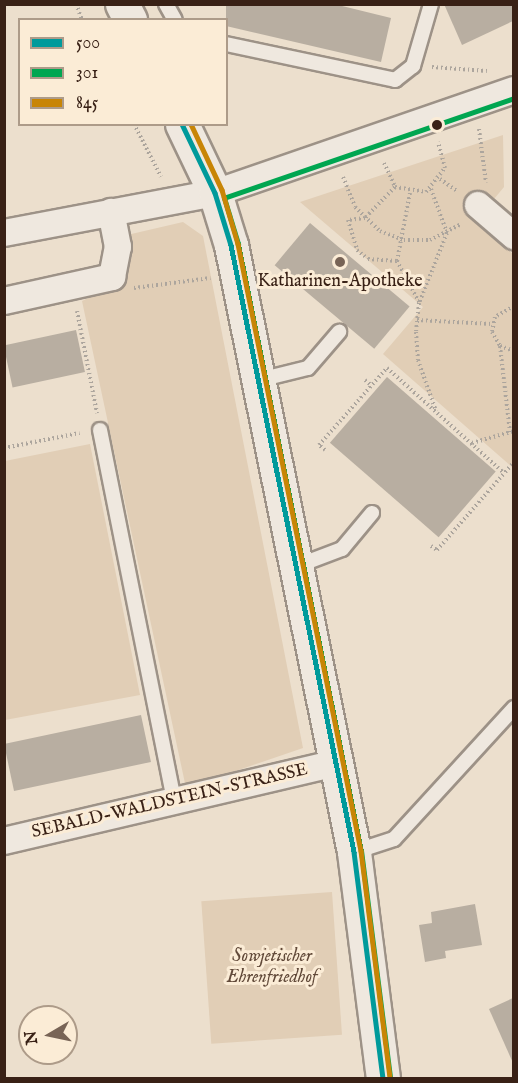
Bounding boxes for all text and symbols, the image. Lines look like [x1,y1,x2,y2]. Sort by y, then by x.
legend [18,18,228,126]
text: 500 [76,32,100,55]
text: 301 [76,62,98,85]
text: 845 [76,92,98,115]
unlabelled marker [431,119,443,131]
marker: Katharinen-Apotheke [333,255,347,269]
place label: Katharinen-Apotheke [258,271,422,293]
street label: SEBALD-WALDSTEIN-STRASSE [30,760,310,844]
park label: Sowjetischer Ehrenfriedhof [227,947,317,990]
north arrow [18,1005,78,1065]
text: N [21,1029,43,1046]

